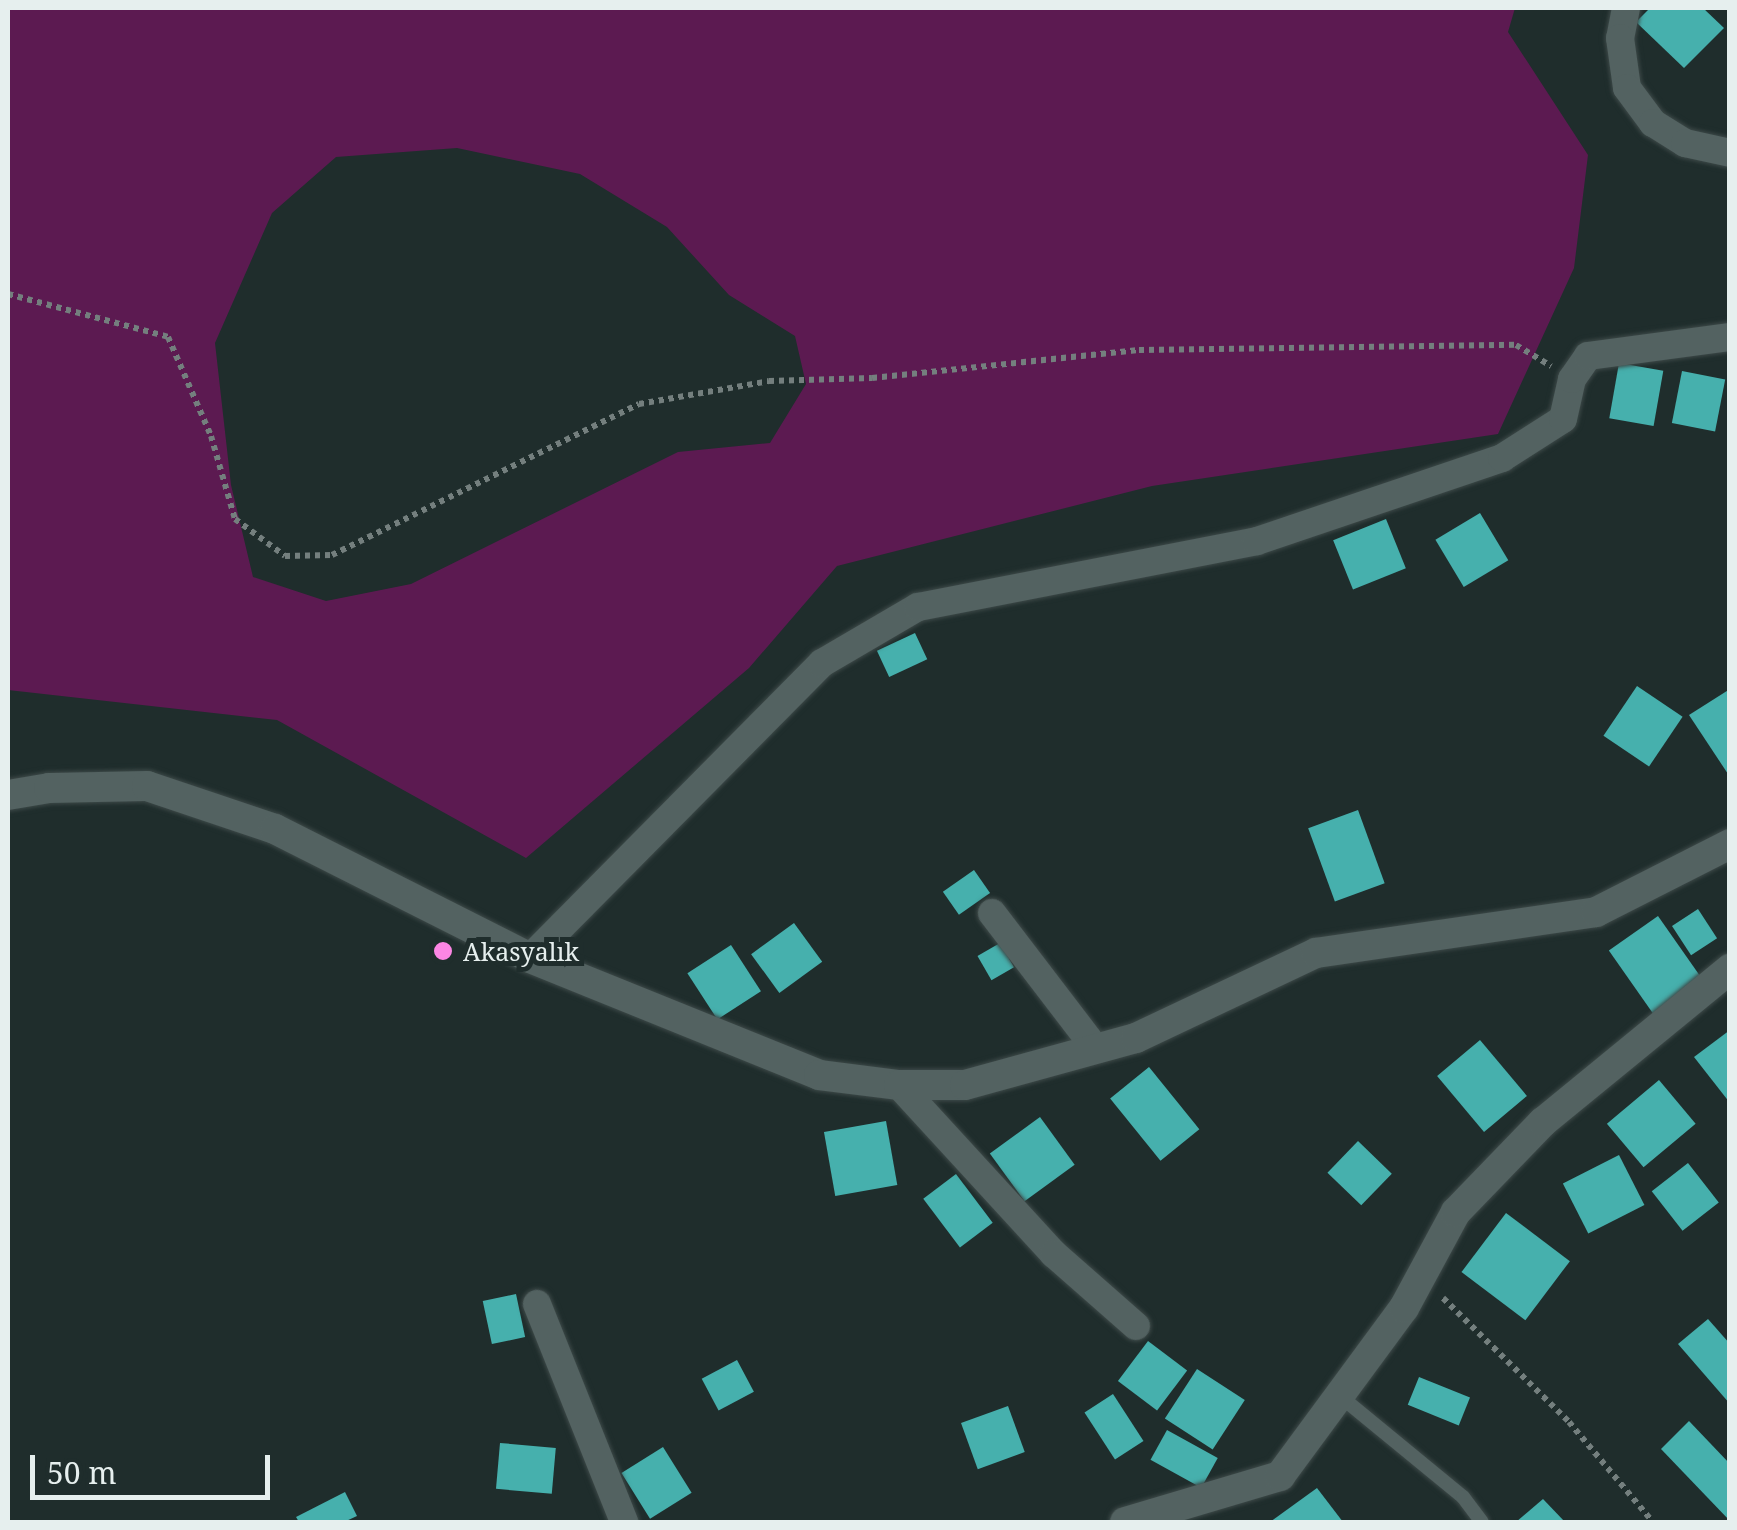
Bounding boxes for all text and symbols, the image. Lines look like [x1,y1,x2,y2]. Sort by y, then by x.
place label: Akasyalık [463,936,579,966]
marker: Akasyalık [432,940,454,962]
scale bar [35,1435,275,1497]
text: 50 m [47,1452,117,1493]

